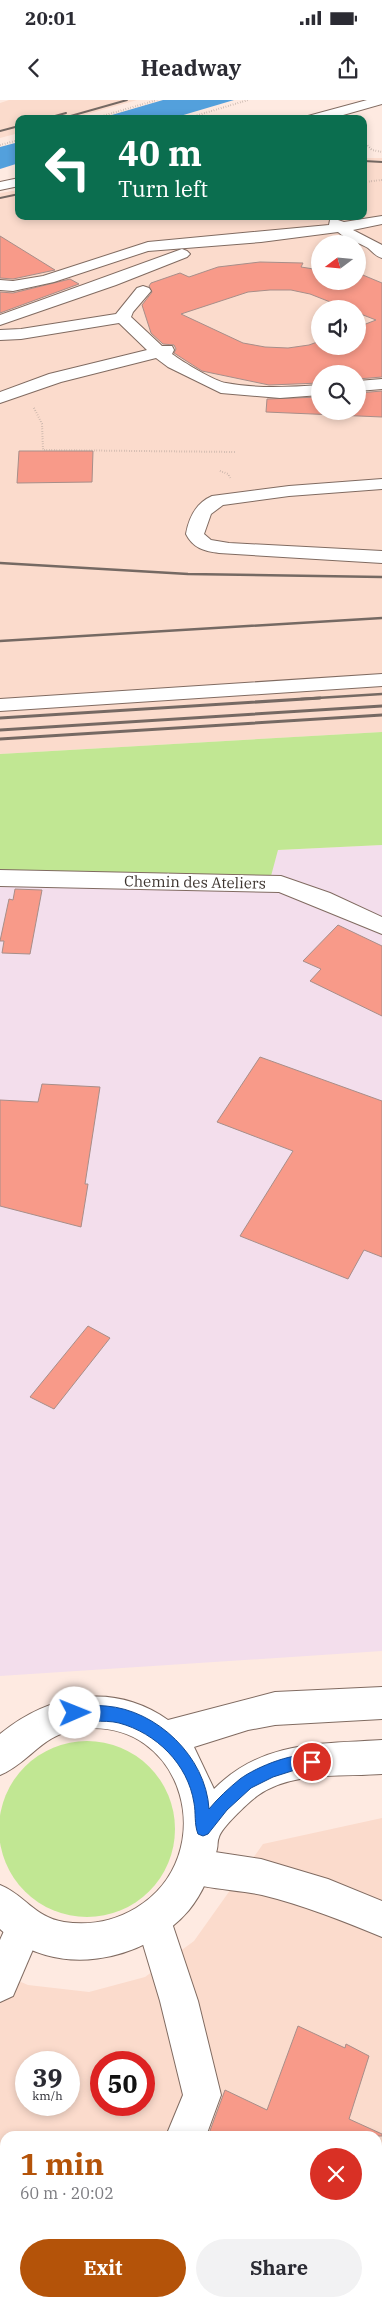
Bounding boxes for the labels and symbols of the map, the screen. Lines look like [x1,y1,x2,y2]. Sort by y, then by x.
north arrow [311,235,366,290]
street label: Chemin des Ateliers [124,871,266,893]
position arrow [48,1686,100,1738]
pin [291,1741,333,1783]
speed limit sign: 50 [90,2051,155,2116]

